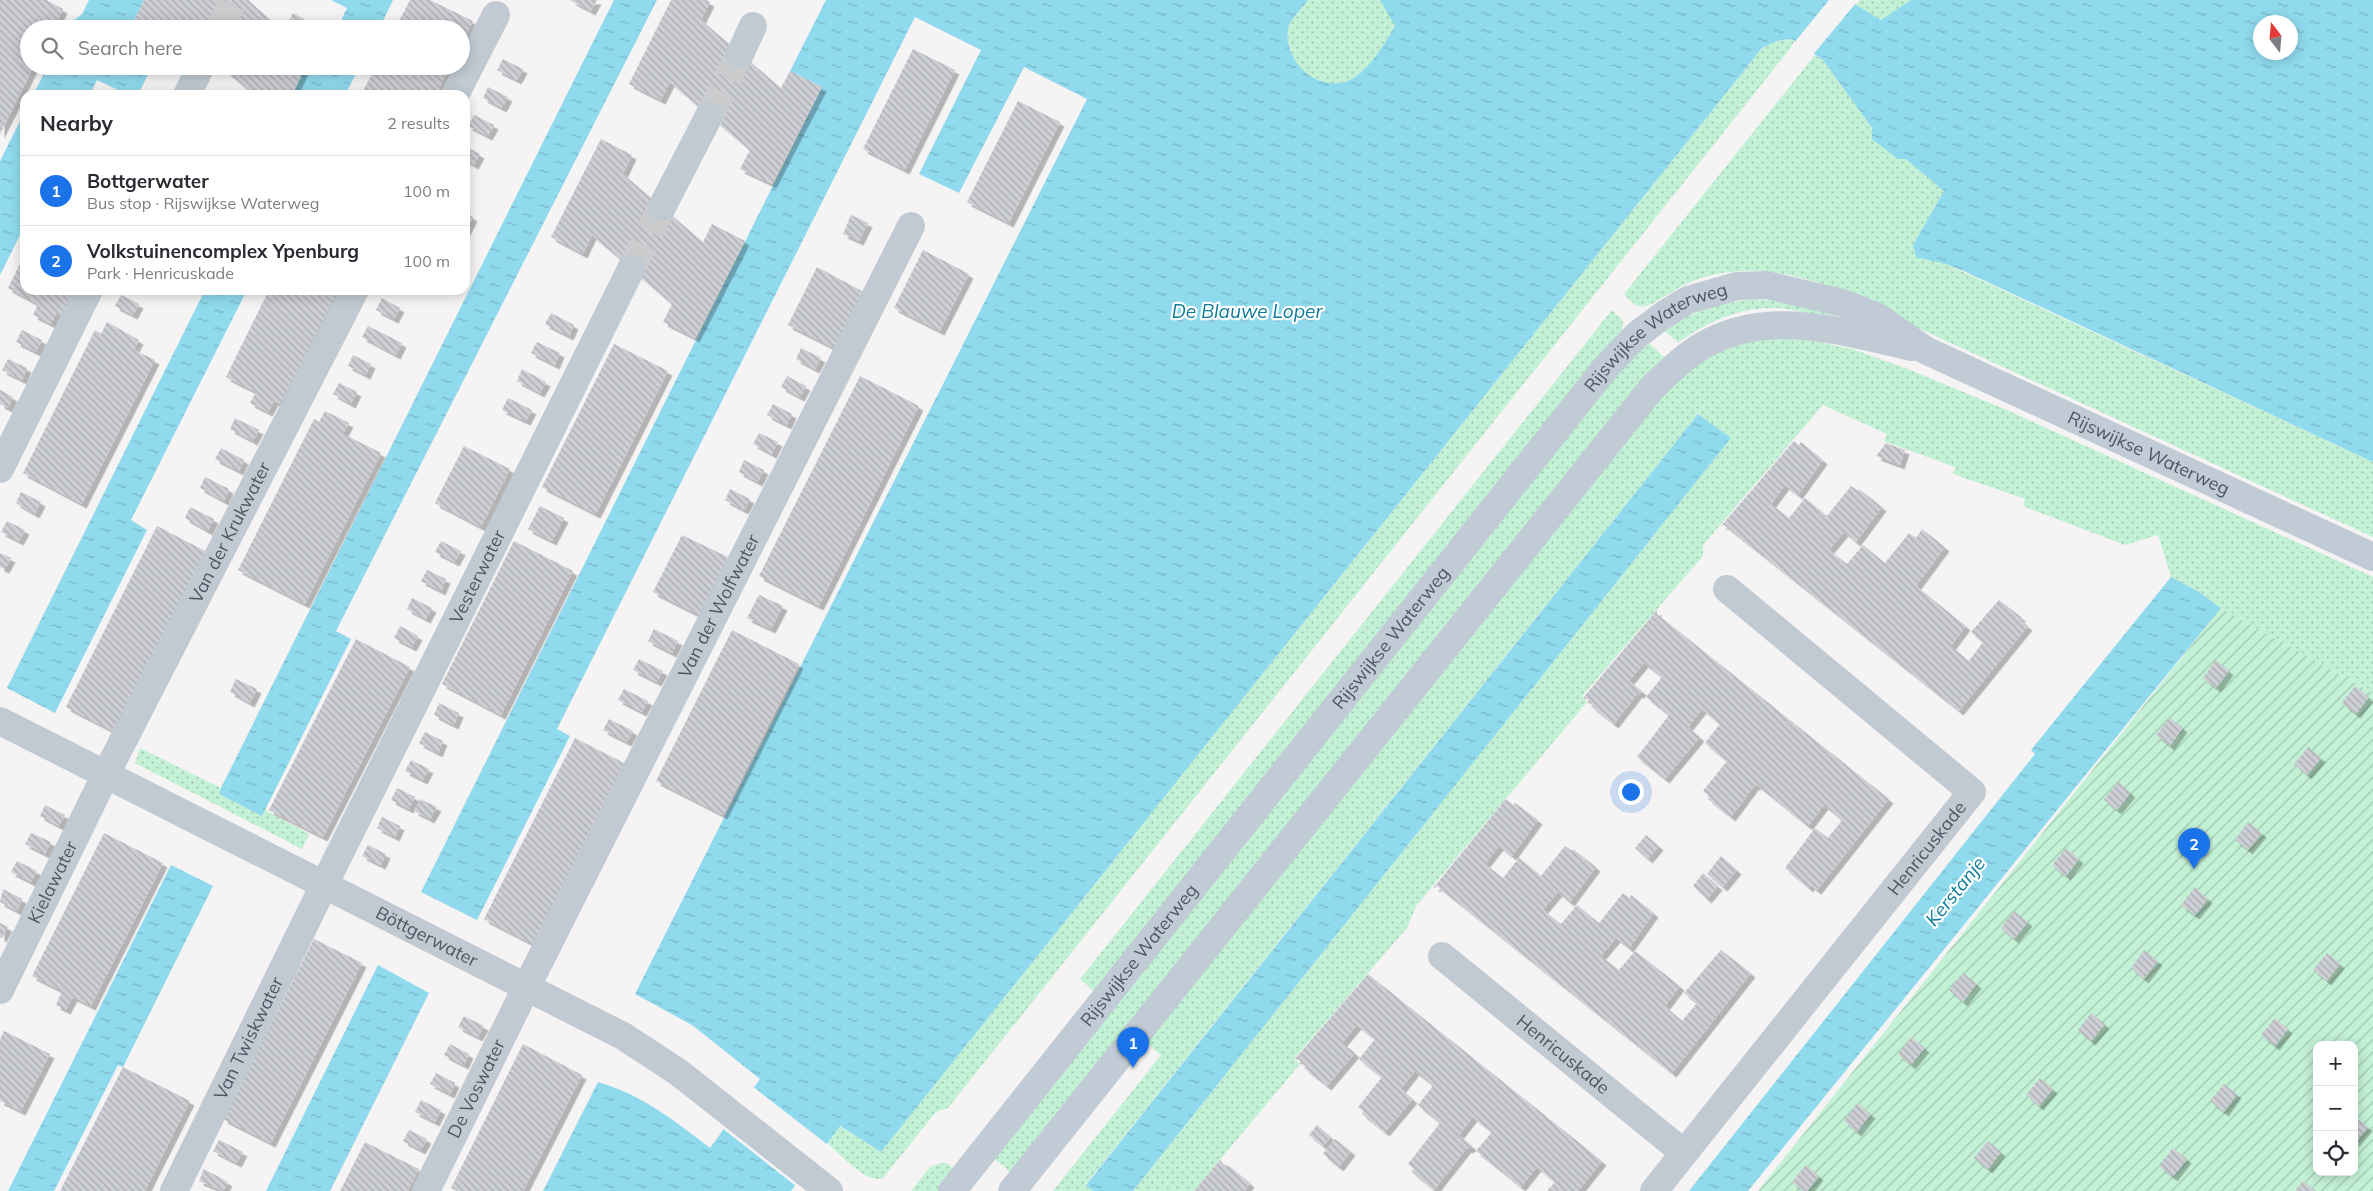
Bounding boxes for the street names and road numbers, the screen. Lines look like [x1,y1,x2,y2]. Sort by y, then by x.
street label: Rijswijkse Waterweg [1579,277,1730,397]
street label: Rijswijkse Waterweg [2064,406,2233,500]
street label: Van der Krukwater [184,458,276,607]
street label: Vesterwater [444,525,510,628]
street label: Van der Wolfwater [673,530,764,682]
street label: Rijswijkse Waterweg [1327,562,1454,714]
street label: Henricuskade [1882,796,1971,900]
street label: Kielawater [22,836,83,927]
street label: Rijswijkse Waterweg [1075,879,1202,1031]
street label: Böttgerwater [372,901,482,972]
street label: Van Twiskwater [209,972,288,1103]
street label: Henricuskade [1512,1009,1615,1099]
street label: De Voswater [442,1035,510,1142]

